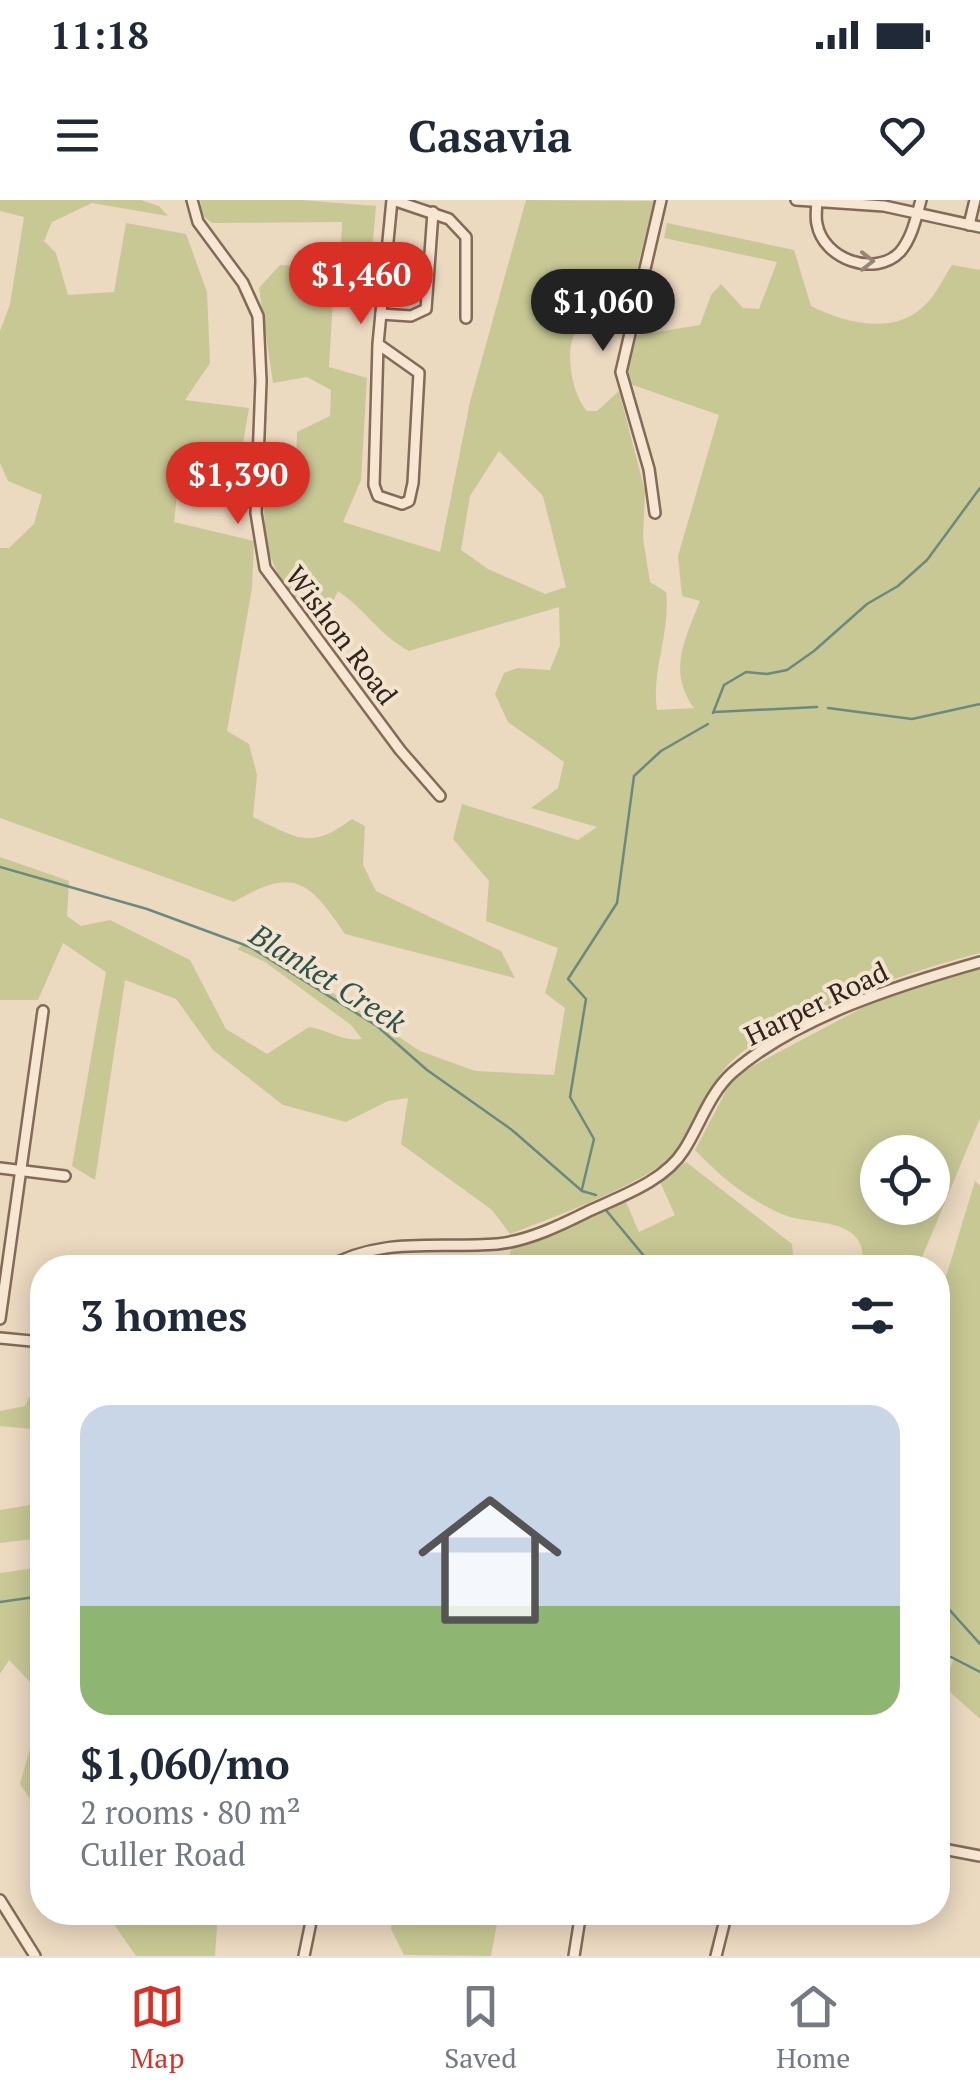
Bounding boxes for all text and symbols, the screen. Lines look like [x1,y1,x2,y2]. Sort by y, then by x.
text: 11:18 [50,10,149,60]
text: Casavia [408,105,572,165]
icon: menu [50,108,105,163]
icon: heart [875,108,930,163]
pin: $1,460 [280,242,442,327]
one-way arrow [860,250,875,272]
text: $1,460 [311,253,411,295]
pin: $1,060 [522,269,684,354]
text: $1,060 [553,280,653,322]
pin: $1,390 [157,442,319,527]
text: $1,390 [188,453,288,495]
street label: Wishon Road [278,558,406,712]
water label: Blanket Creek [242,914,414,1042]
street label: Harper Road [738,952,894,1054]
map controls [860,1135,950,1225]
button: locate [860,1135,950,1225]
text: 3 homes [80,1287,247,1343]
icon: filters [845,1288,900,1343]
icon: home [400,1470,580,1650]
text: $1,060/mo [80,1735,290,1791]
text: 2 rooms · 80 m² [80,1791,301,1833]
text: Culler Road [80,1833,246,1875]
tab: Map [130,1979,185,2076]
tab: Saved [444,1979,517,2076]
tab: Home [776,1979,850,2076]

